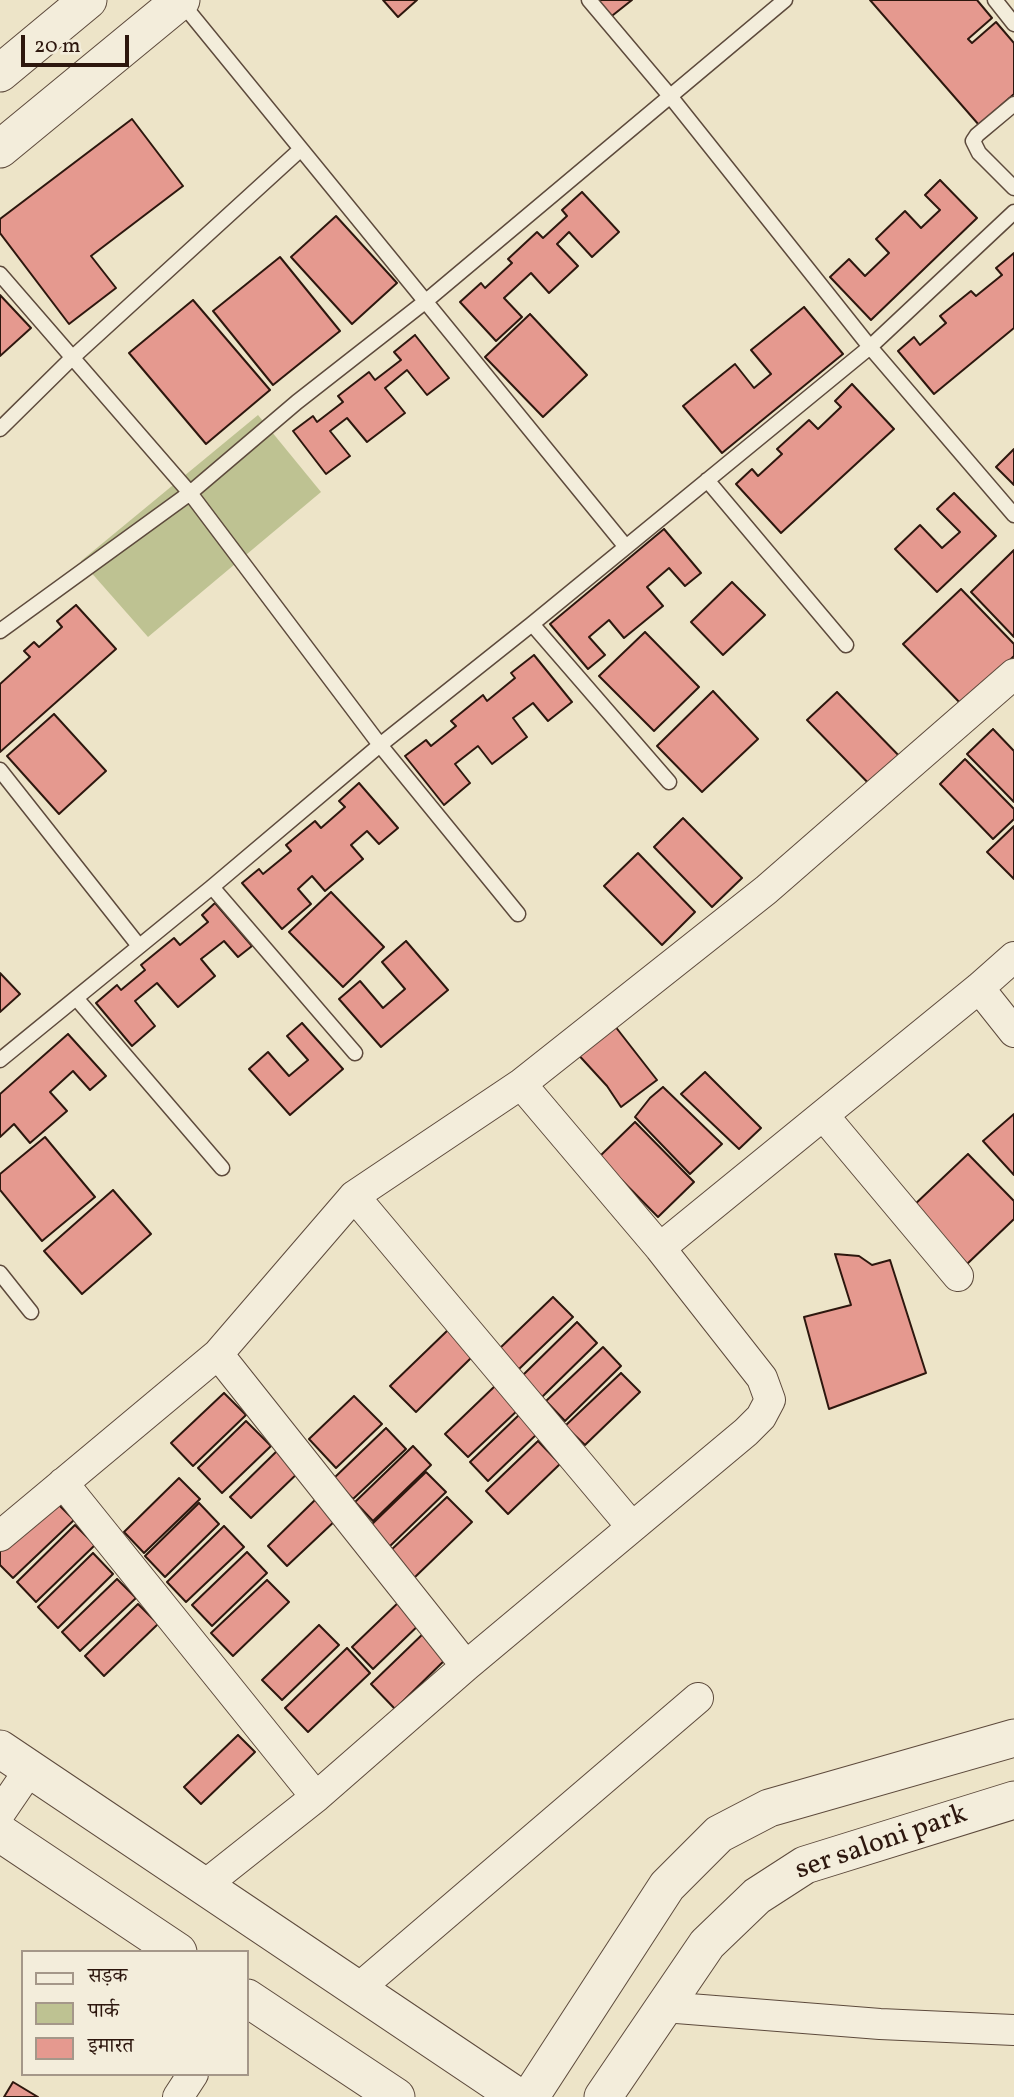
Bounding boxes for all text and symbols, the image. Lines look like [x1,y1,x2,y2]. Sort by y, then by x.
scale bar [24,21,133,65]
text: 20 m [34,32,80,61]
street label: ser saloni park [792,1799,972,1889]
legend [21,1950,248,2076]
text: सड़क [88,1962,127,1991]
text: पार्क [88,1997,119,2026]
text: इमारत [88,2032,134,2061]

